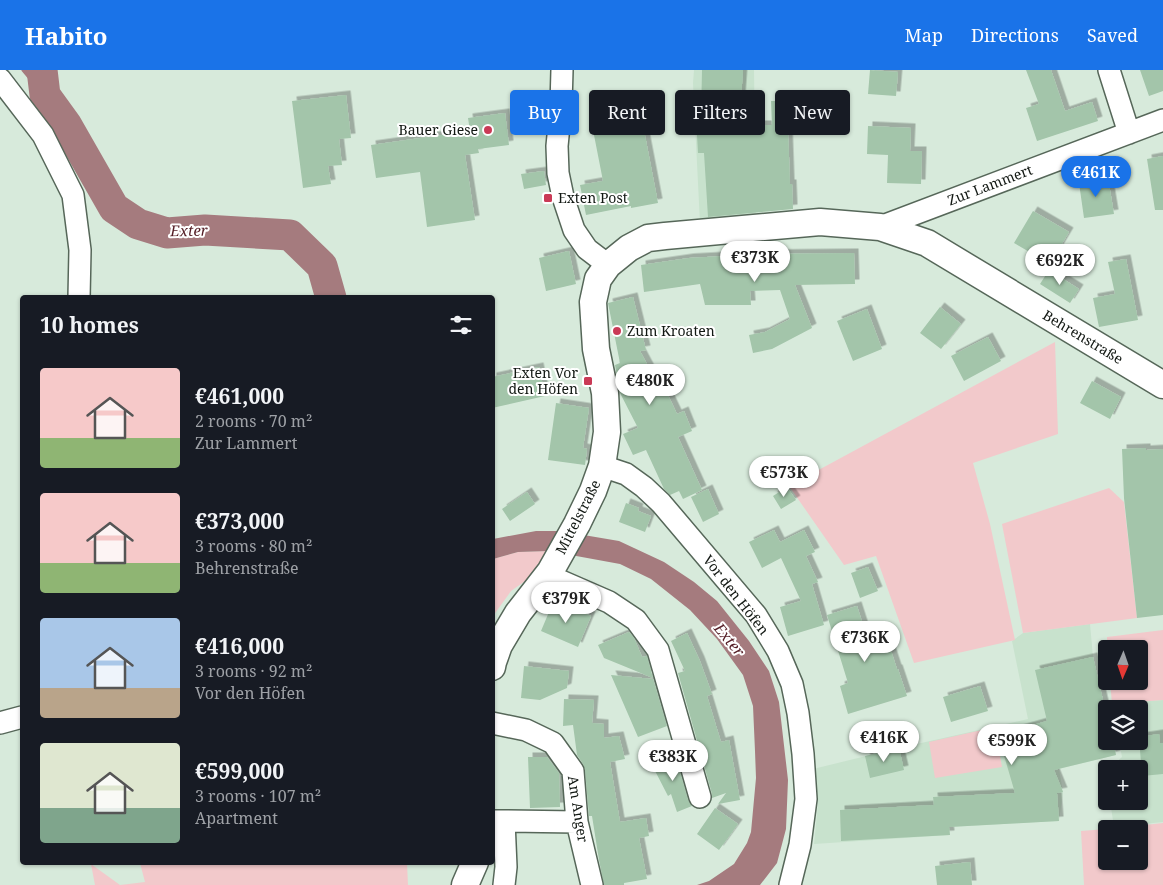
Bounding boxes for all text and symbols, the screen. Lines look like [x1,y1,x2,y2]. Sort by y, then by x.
text: Habito [25,19,108,52]
text: Map [905,23,943,47]
text: Directions [971,23,1059,47]
text: Saved [1087,23,1138,47]
chip: Buy [510,90,579,135]
chip: Rent [589,90,665,135]
chip: Filters [675,90,765,135]
chip: New [775,90,850,135]
place label: Bauer Giese [399,120,478,139]
marker: Bauer Giese [482,124,494,136]
pin: €461K [1061,156,1131,198]
street label: Zur Lammert [945,160,1035,209]
text: €461K [1072,161,1120,183]
place label: Exten Post [558,188,628,207]
marker: Exten Post [542,192,554,204]
water label: Exter [169,220,209,240]
pin: €373K [720,240,790,283]
pin: €692K [1025,244,1095,286]
text: €373K [731,246,779,268]
text: €692K [1036,249,1084,271]
street label: Behrenstraße [1040,305,1127,368]
text: 10 homes [40,311,139,339]
icon: filters [447,311,475,339]
place label: Zum Kroaten [627,321,715,340]
marker: Zum Kroaten [611,325,623,337]
place label: Exten Vor den Höfen [508,363,578,398]
pin: €480K [615,364,685,406]
text: €480K [626,369,674,391]
marker: Exten Vor den Höfen [582,375,594,387]
text: €461,000 [195,382,284,410]
icon: home [80,388,140,448]
text: 2 rooms · 70 m² [195,410,312,432]
text: Zur Lammert [195,432,297,454]
pin: €573K [749,456,819,498]
text: €573K [760,461,808,483]
street label: Mittelstraße [551,476,604,557]
text: €373,000 [195,507,284,535]
icon: home [80,513,140,573]
text: 3 rooms · 80 m² [195,535,312,557]
street label: Vor den Höfen [699,551,774,639]
text: Behrenstraße [195,557,299,579]
pin: €379K [531,582,601,624]
text: €379K [542,587,590,609]
water label: Exter [709,618,750,661]
pin: €736K [830,620,900,663]
text: €736K [841,626,889,648]
text: €416,000 [195,632,284,660]
icon: home [80,638,140,698]
north arrow [1098,640,1148,690]
map controls [1098,640,1148,870]
text: 3 rooms · 92 m² [195,660,312,682]
text: Vor den Höfen [195,682,305,704]
button: layers [1098,700,1148,750]
pin: €416K [849,720,919,763]
pin: €599K [977,724,1047,766]
text: €416K [860,726,908,748]
text: €599K [988,729,1036,751]
pin: €383K [638,740,708,782]
text: €383K [649,745,697,767]
text: €599,000 [195,757,284,785]
button: + [1098,760,1148,810]
icon: home [80,763,140,823]
street label: Am Anger [564,774,593,844]
text: 3 rooms · 107 m² [195,785,321,807]
text: Apartment [195,807,278,829]
button: − [1098,820,1148,870]

